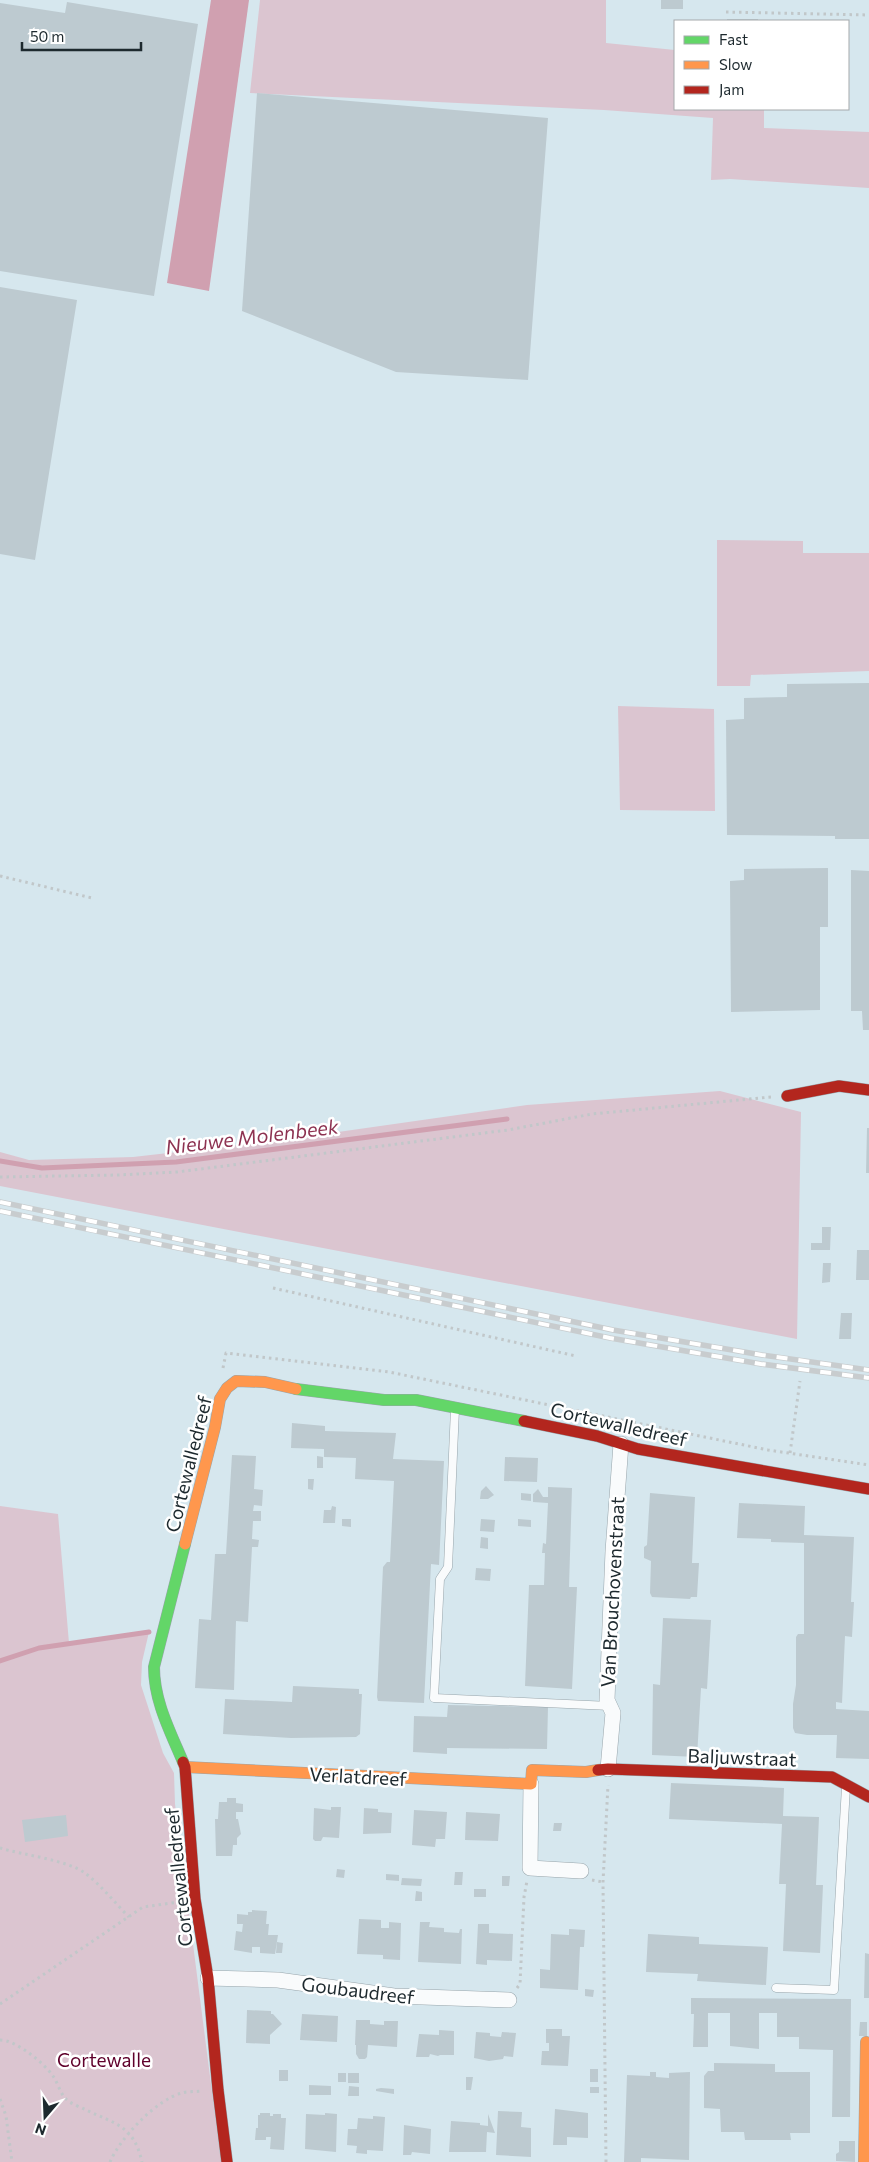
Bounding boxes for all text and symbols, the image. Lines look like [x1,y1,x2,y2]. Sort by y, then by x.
scale bar [22,20,141,52]
legend [674,20,849,110]
text: 50 m [30,27,64,45]
text: Fast [719,30,748,48]
text: Slow [719,55,752,73]
text: Jam [719,80,744,98]
water label: Nieuwe Molenbeek [164,1113,341,1159]
street label: Cortewalledreef [160,1393,216,1535]
street label: Cortewalledreef [548,1397,690,1451]
street label: Van Brouchovenstraat [596,1496,628,1688]
street label: Baljuwstraat [687,1744,797,1770]
street label: Verlatdreef [309,1762,408,1790]
street label: Cortewalledreef [159,1806,197,1948]
street label: Goubaudreef [300,1972,416,2008]
park label: Cortewalle [57,2048,151,2071]
north arrow [20,2092,70,2142]
text: N [33,2120,48,2140]

